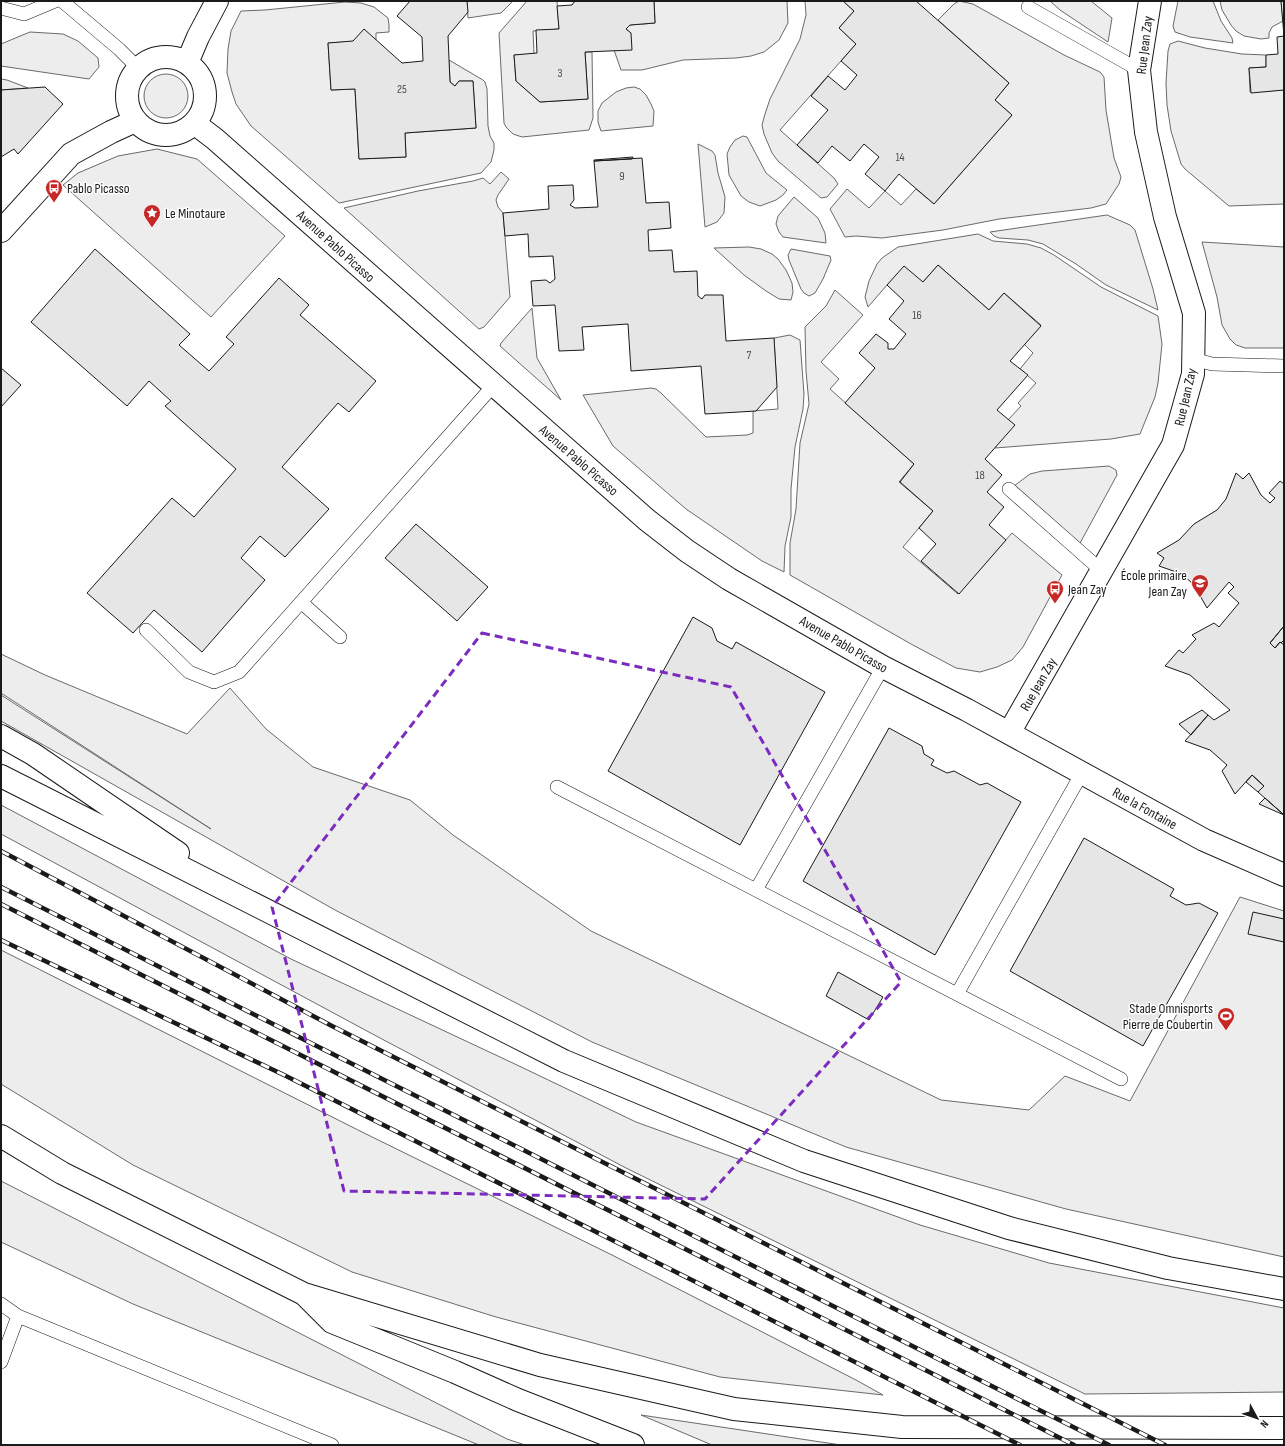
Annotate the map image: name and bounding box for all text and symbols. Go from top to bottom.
street label: Rue Jean Zay [1132,14,1157,75]
house number: 3 [557,66,563,81]
house number: 25 [397,82,407,97]
house number: 14 [895,150,905,165]
house number: 9 [619,169,625,184]
bus stop icon: Pablo Picasso [44,178,64,203]
place label: Pablo Picasso [67,180,130,197]
place icon: Le Minotaure [142,203,162,228]
place label: Le Minotaure [165,205,225,222]
street label: Avenue Pablo Picasso [292,206,378,286]
house number: 16 [912,308,922,323]
house number: 7 [747,348,752,363]
street label: Rue Jean Zay [1171,366,1200,428]
street label: Avenue Pablo Picasso [535,421,622,499]
house number: 18 [975,468,985,483]
place label: École primaire Jean Zay [1121,567,1188,600]
school or university icon: École primaire Jean Zay [1190,573,1210,598]
bus stop icon: Jean Zay [1045,579,1065,604]
place label: Jean Zay [1067,581,1107,598]
street label: Avenue Pablo Picasso [796,612,891,677]
street label: Rue Jean Zay [1016,654,1061,714]
street label: Rue la Fontaine [1109,784,1180,833]
place label: Stade Omnisports Pierre de Coubertin [1123,1000,1213,1033]
sports icon: Stade Omnisports Pierre de Coubertin [1216,1006,1236,1031]
north arrow [1237,1398,1277,1438]
text: N [1257,1418,1271,1431]

